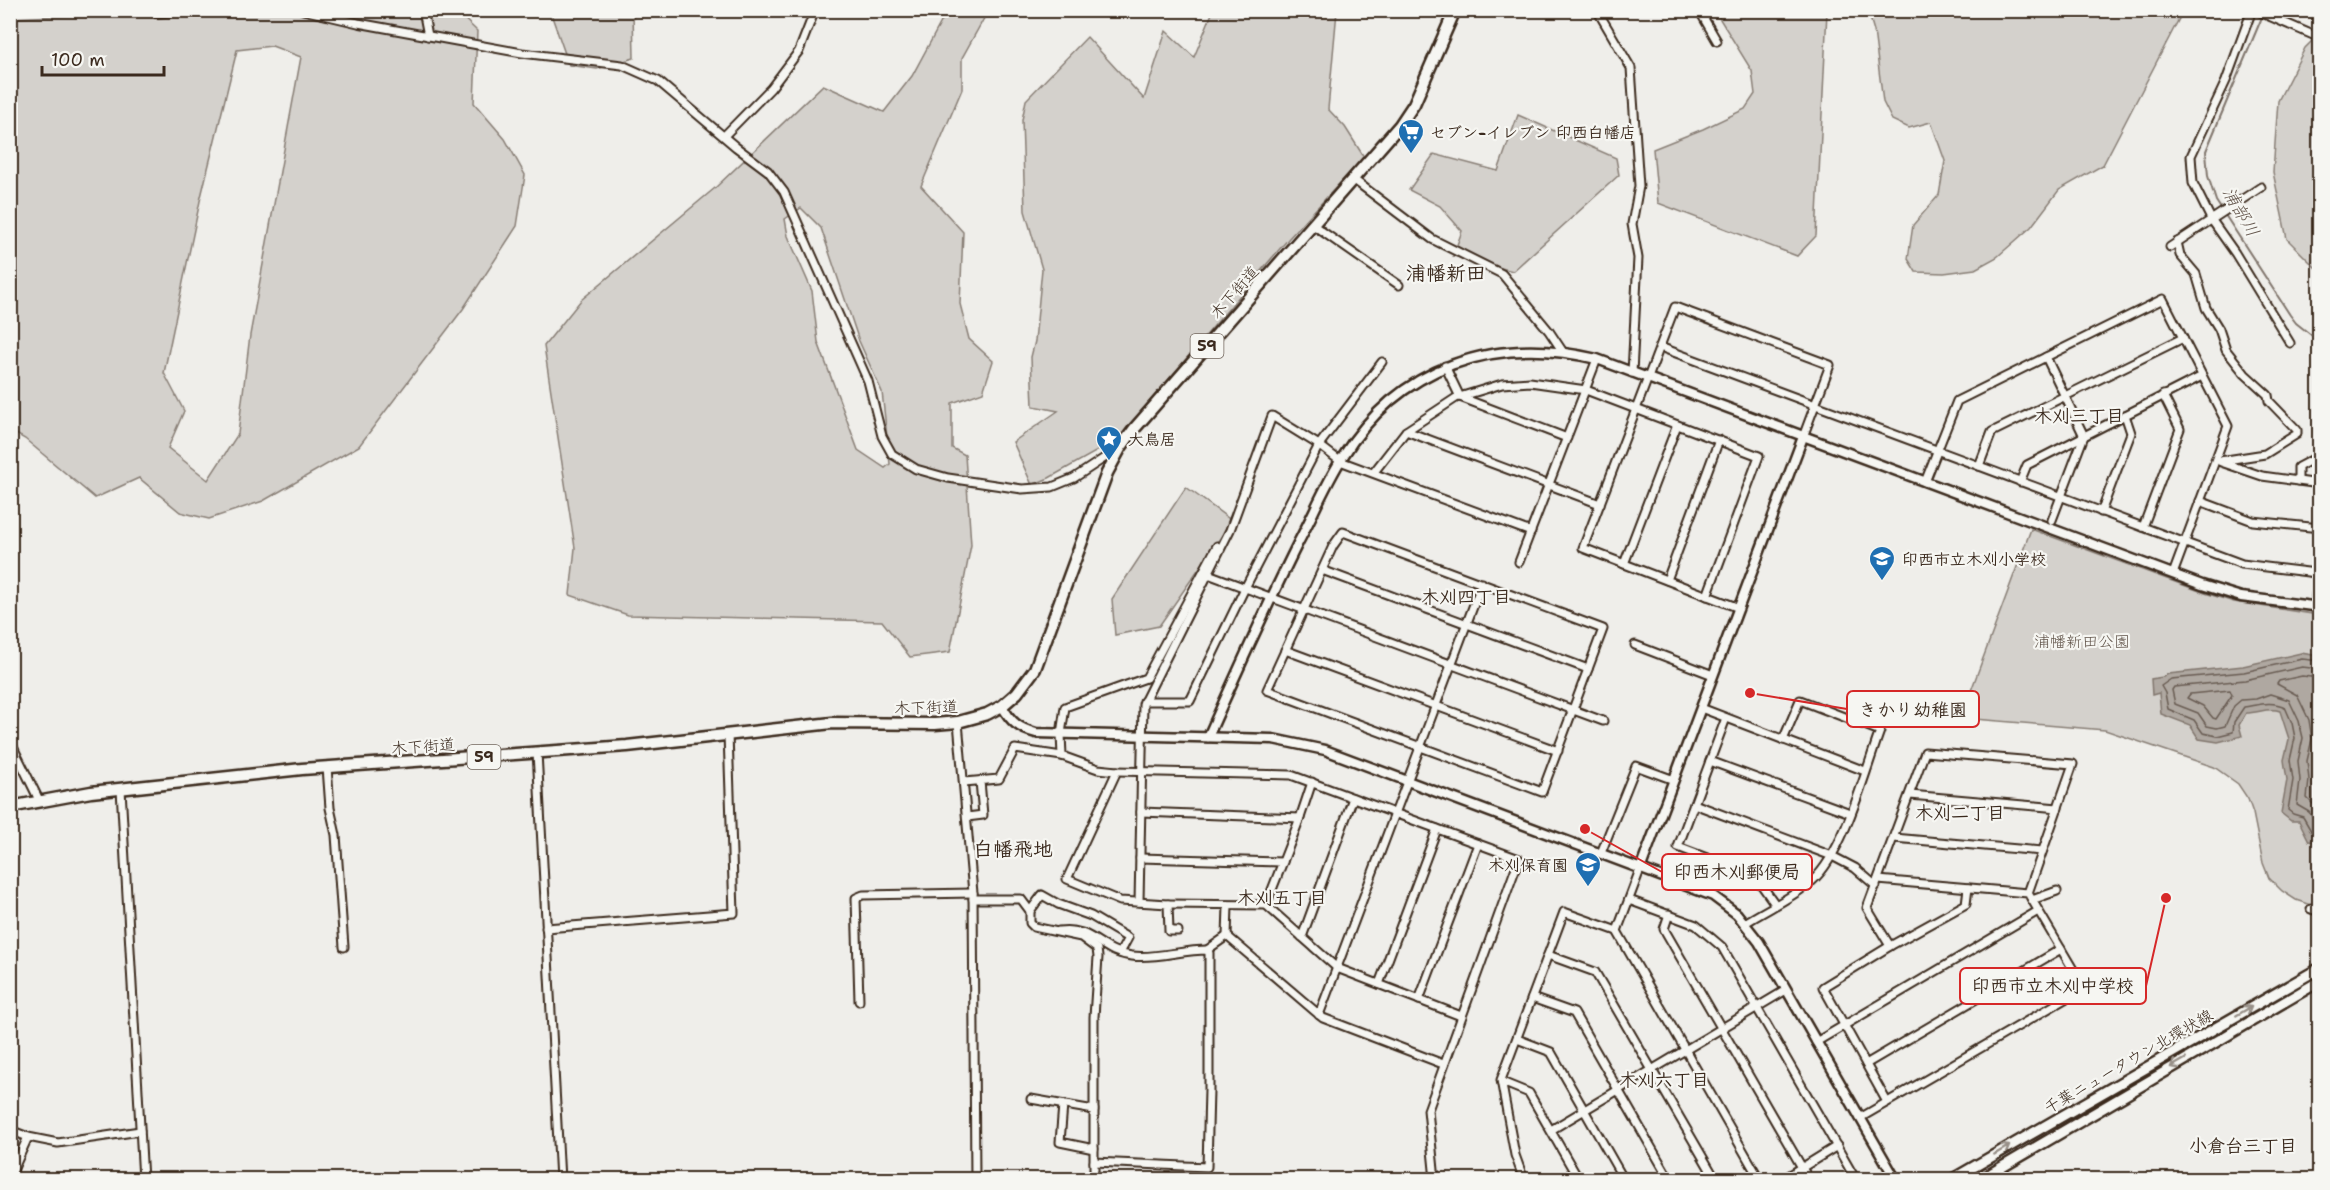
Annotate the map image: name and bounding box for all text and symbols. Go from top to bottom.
scale bar [42,39,164,77]
text: 100 m [51,48,105,72]
supermarket icon: セブン-イレブン 印西白幡店 [1396,117,1426,155]
place label: セブン-イレブン 印西白幡店 [1430,122,1636,143]
water label: 浦部川 [2217,183,2265,241]
district label: 浦幡新田 [1406,260,1486,286]
street label: 木下街道 [1205,261,1263,323]
road number: 59 [1190,334,1224,358]
district label: 木刈三丁目 [2034,404,2124,428]
place icon: 大鳥居 [1094,424,1124,462]
place label: 大鳥居 [1128,429,1176,450]
school or university icon: 印西市立木刈小学校 [1867,544,1897,582]
place label: 印西市立木刈小学校 [1902,549,2046,570]
district label: 木刈四丁目 [1421,585,1511,609]
park label: 浦幡新田公園 [2034,631,2130,652]
callout: きかり幼稚園 [1847,691,1979,727]
street label: 木下街道 [894,696,958,719]
text: きかり幼稚園 [1859,698,1967,722]
street label: 木下街道 [390,734,456,759]
road number: 59 [468,745,500,769]
district label: 木刈二丁目 [1915,801,2005,825]
district label: 白幡飛地 [973,836,1053,862]
school or university icon: 木刈保育園 [1573,850,1603,888]
callout: 印西木刈郵便局 [1662,854,1812,890]
place label: 木刈保育園 [1488,855,1568,876]
text: 印西木刈郵便局 [1674,860,1800,884]
district label: 木刈五丁目 [1237,886,1327,910]
callout: 印西市立木刈中学校 [1960,968,2146,1004]
text: 印西市立木刈中学校 [1972,974,2134,998]
street label: 千葉ニュータウン北環状線 [2040,1004,2217,1118]
one-way arrow [2235,1005,2252,1017]
one-way arrow [2170,1057,2187,1069]
district label: 木刈六丁目 [1619,1068,1709,1092]
district label: 小倉台三丁目 [2189,1134,2297,1158]
one-way arrow [1993,1144,2010,1156]

